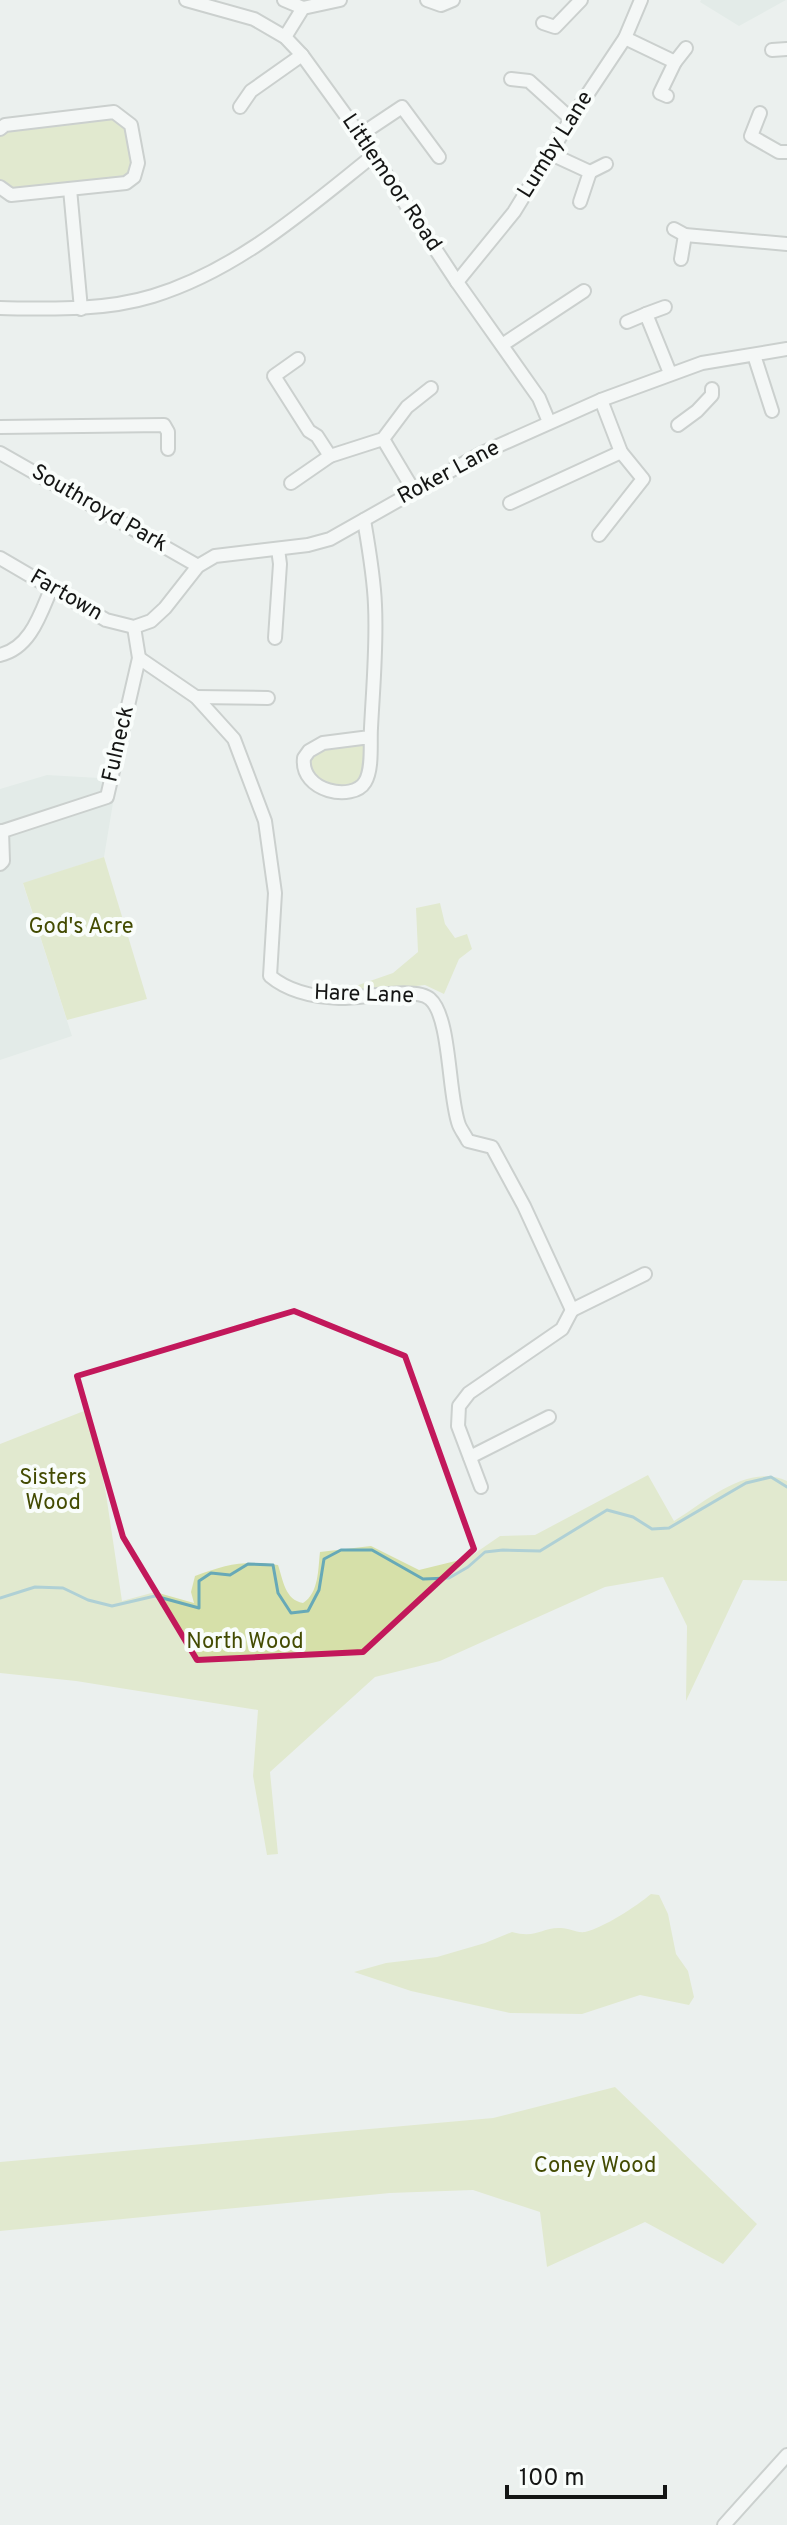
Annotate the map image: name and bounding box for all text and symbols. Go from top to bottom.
street label: Lumby Lane [512,86,600,204]
street label: Littlemoor Road [335,109,447,257]
street label: Roker Lane [393,435,505,511]
street label: Southroyd Park [26,459,172,559]
street label: Fartown [25,564,107,628]
street label: Fulneck [97,703,141,785]
park label: God's Acre [28,914,134,941]
street label: Hare Lane [313,980,415,1010]
park label: Sisters Wood [19,1465,87,1517]
park label: North Wood [186,1629,304,1656]
park label: Coney Wood [534,2153,656,2180]
scale bar [507,2449,665,2499]
text: 100 m [519,2464,585,2494]

